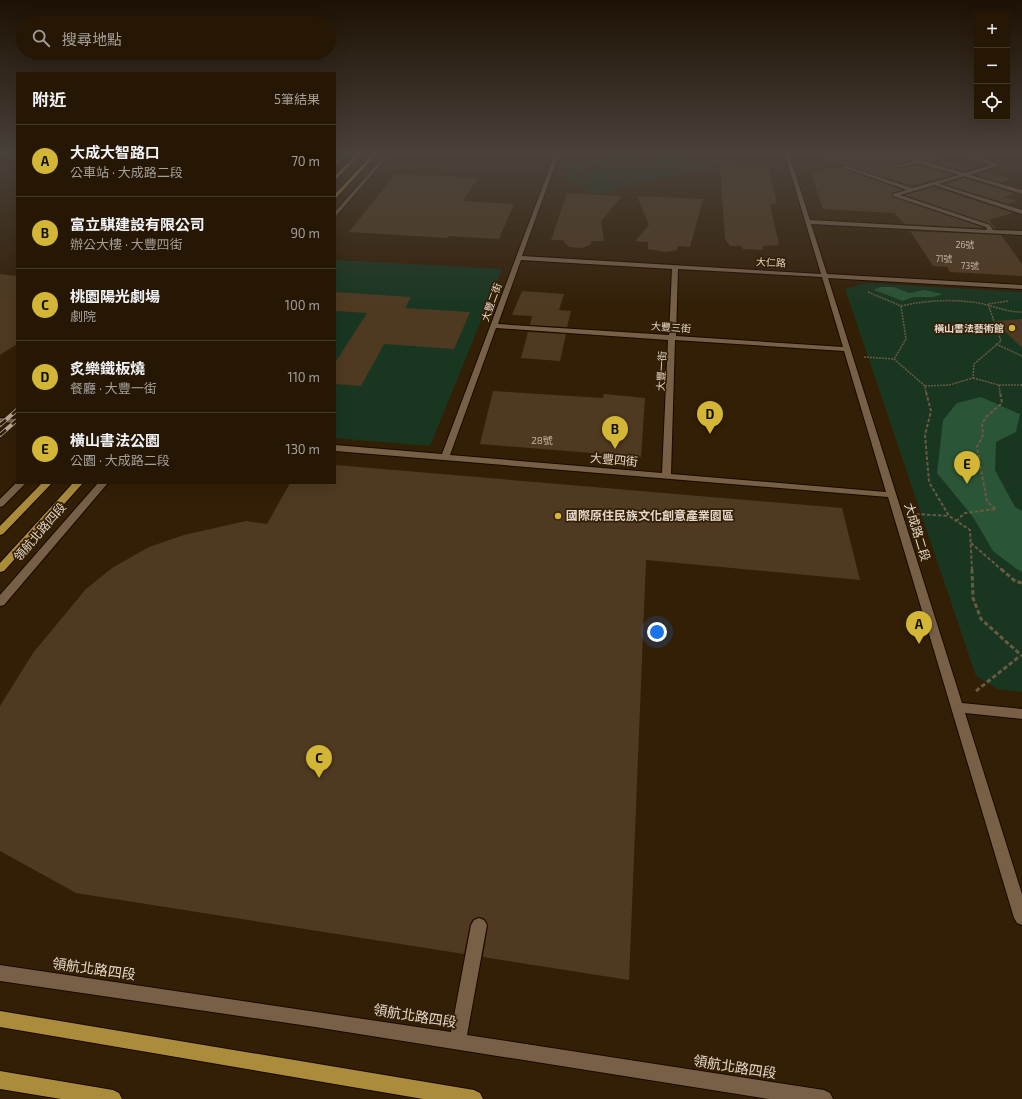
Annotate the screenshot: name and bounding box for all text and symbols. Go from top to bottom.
map controls [974,12,1010,120]
button: + [974,12,1010,48]
search box [16,16,336,60]
icon: search [30,27,52,49]
text: 搜尋地點 [62,30,122,48]
button: − [974,48,1010,84]
button: locate [974,84,1010,120]
text: 附近 [32,89,66,109]
text: 5筆結果 [274,91,320,107]
text: 大成大智路口 [70,143,160,161]
text: A [41,153,49,169]
text: 70 m [291,153,320,169]
text: 公車站 · 大成路二段 [70,164,183,180]
text: 富立騏建設有限公司 [70,215,205,233]
text: B [41,225,49,241]
text: 90 m [290,225,320,241]
text: 辦公大樓 · 大豐四街 [70,236,183,252]
house number: 26號 [955,239,975,250]
house number: 71號 [935,253,953,264]
street label: 大仁路 [756,255,786,269]
house number: 73號 [961,260,979,271]
street label: 大豐二街 [479,281,503,323]
text: 桃園陽光劇場 [70,287,160,305]
text: C [41,297,49,313]
text: 100 m [285,297,320,313]
text: 劇院 [70,308,96,324]
street label: 大豐三街 [651,320,691,334]
place label: 橫山書法藝術館 [934,322,1004,334]
marker: 橫山書法藝術館 [1007,323,1017,333]
street label: 大豐一街 [654,351,668,391]
text: 炙樂鐵板燒 [70,359,145,377]
text: D [41,369,49,385]
text: 110 m [288,369,320,385]
text: 餐廳 · 大豐一街 [70,380,157,396]
pin: D [697,401,723,434]
pin: B [602,416,628,449]
text: 橫山書法公園 [70,431,160,449]
house number: 28號 [531,434,553,446]
text: E [41,441,49,457]
text: 130 m [285,441,320,457]
street label: 大豐四街 [590,450,639,468]
pin: E [954,451,980,484]
text: 公園 · 大成路二段 [70,452,170,468]
street label: 領航北路四段 [10,500,68,563]
street label: 大成路二段 [902,501,933,562]
place label: 國際原住民族文化創意產業園區 [566,508,734,522]
marker: 國際原住民族文化創意產業園區 [553,511,563,521]
pin: A [906,611,932,644]
your location [647,622,667,642]
pin: C [306,745,332,778]
street label: 領航北路四段 [51,954,137,983]
street label: 領航北路四段 [372,1001,458,1030]
street label: 領航北路四段 [692,1052,778,1081]

